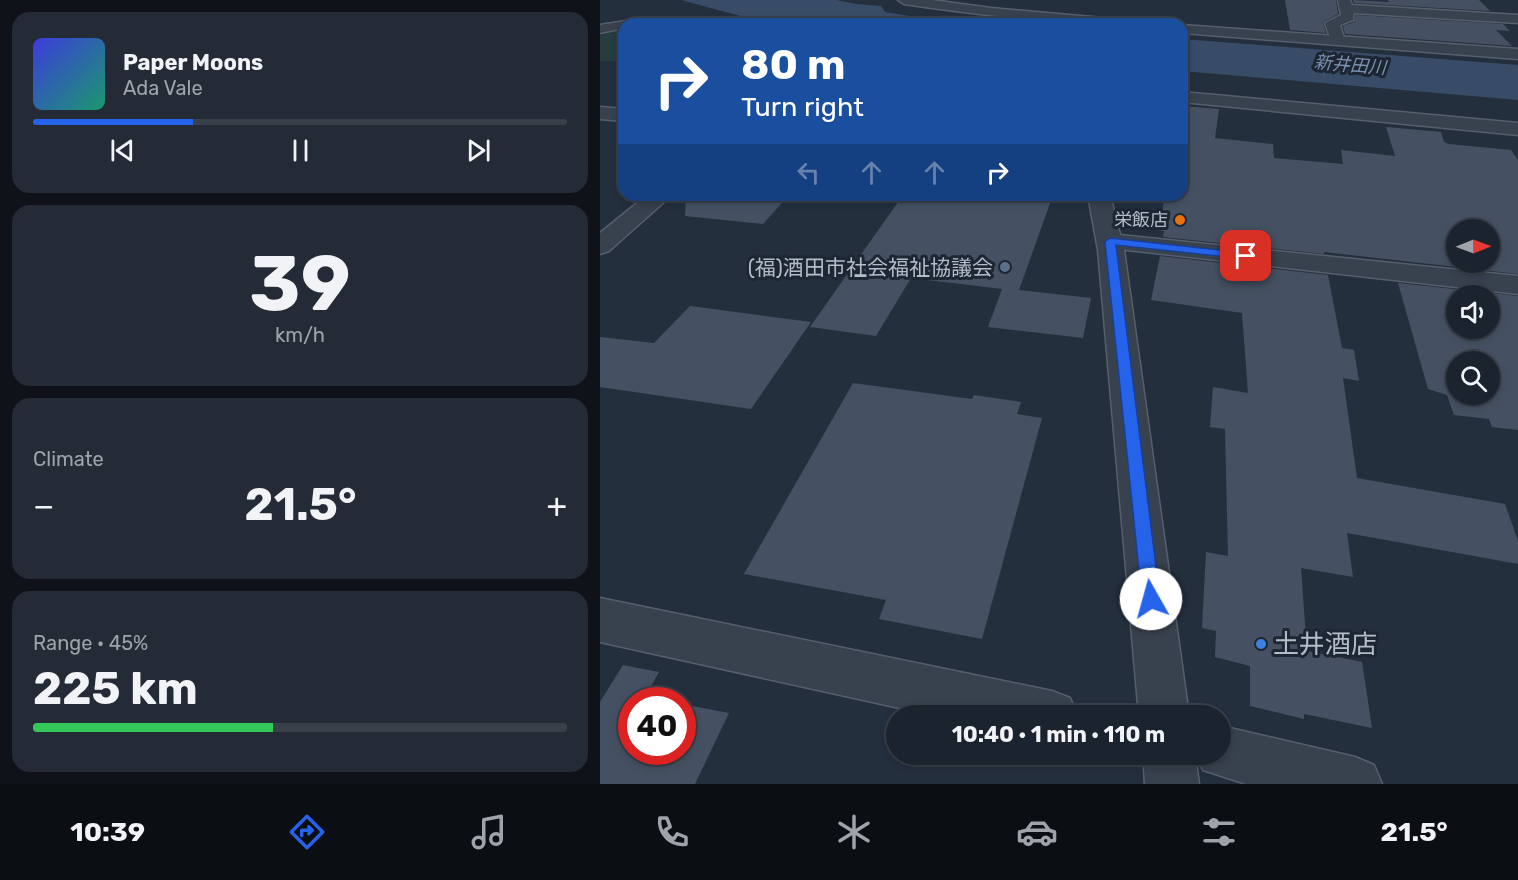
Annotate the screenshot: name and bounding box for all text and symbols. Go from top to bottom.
text: 80 m [741,40,845,90]
icon: right [642,42,720,120]
text: Paper Moons [123,49,263,76]
water label: 新井田川 [1313,51,1389,79]
text: Ada Vale [123,76,203,100]
text: Turn right [741,91,864,123]
icon: previous [106,134,139,167]
icon: pause [284,134,317,167]
icon: next [462,134,495,167]
icon: left [792,156,825,189]
icon: ahead [855,156,888,189]
icon: ahead [918,156,951,189]
icon: right [981,156,1014,189]
place label: 栄飯店 [1114,209,1168,231]
marker: 栄飯店 [1173,213,1187,227]
north arrow [1446,219,1500,273]
map controls [1446,219,1500,405]
pin [1220,230,1271,281]
text: 39 [249,237,351,330]
icon: arrive [1229,239,1262,272]
place label: (福)酒田市社会福祉協議会 [748,255,993,280]
marker: (福)酒田市社会福祉協議会 [998,260,1012,274]
button: sound [1446,285,1500,339]
text: km/h [275,323,325,347]
button: search [1446,351,1500,405]
text: Climate [33,447,104,471]
text: 21.5° [244,478,356,531]
text: − [33,486,54,525]
text: + [546,486,567,525]
position arrow [1119,567,1183,631]
place label: 土井酒店 [1273,629,1377,660]
text: Range · 45% [33,631,148,655]
marker: 土井酒店 [1254,637,1268,651]
text: 225 km [33,662,198,715]
speed limit sign: 40 [618,687,696,765]
text: 10:40 · 1 min · 110 m [952,721,1165,748]
icon: directions [286,811,328,853]
icon: music [468,811,510,853]
icon: phone [651,811,693,853]
icon: climate [833,811,875,853]
icon: car [1016,811,1058,853]
icon: filters [1198,811,1240,853]
text: 10:39 [70,816,145,848]
text: 21.5° [1381,816,1448,848]

